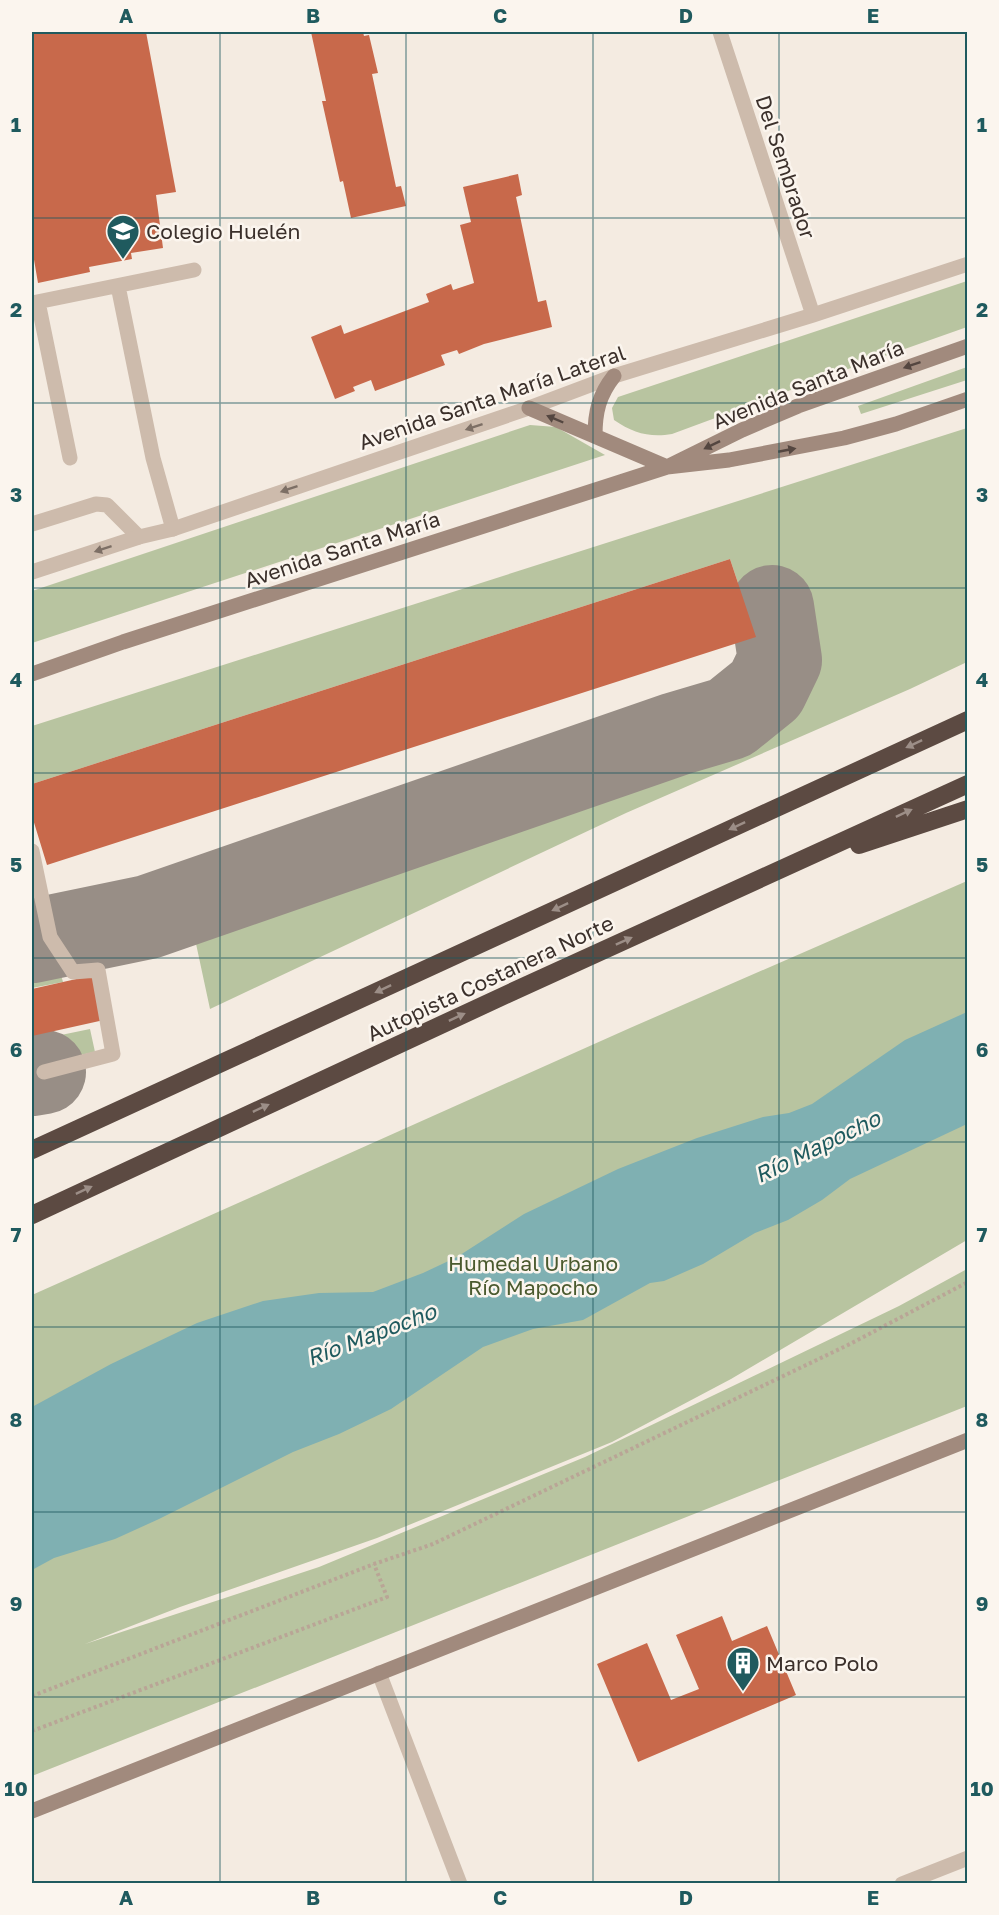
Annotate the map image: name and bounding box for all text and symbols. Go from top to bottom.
text: A [119,3,133,27]
text: B [306,3,320,27]
text: C [493,3,507,27]
text: D [679,3,693,27]
text: E [867,3,879,27]
street label: Del Sembrador [751,92,821,242]
text: 1 [11,112,21,136]
text: 1 [977,112,987,136]
school or university icon: Colegio Huelén [105,213,141,260]
place label: Colegio Huelén [146,218,300,244]
text: 2 [10,297,22,321]
text: 2 [976,297,988,321]
street label: Avenida Santa María [709,334,907,434]
street label: Avenida Santa María Lateral [355,339,629,455]
one-way arrow [903,360,921,370]
one-way arrow [546,414,564,424]
one-way arrow [465,422,483,432]
one-way arrow [703,440,720,449]
one-way arrow [778,445,797,454]
text: 3 [10,482,22,506]
text: 3 [976,482,988,506]
one-way arrow [280,484,298,494]
street label: Avenida Santa María [241,505,443,593]
one-way arrow [94,544,112,554]
text: 4 [10,667,22,691]
text: 4 [976,667,988,691]
one-way arrow [906,740,923,749]
one-way arrow [895,809,912,818]
one-way arrow [729,821,746,830]
text: 5 [10,852,22,876]
text: 5 [976,852,988,876]
one-way arrow [551,903,568,912]
street label: Autopista Costanera Norte [363,909,617,1047]
one-way arrow [616,936,634,946]
one-way arrow [374,984,391,993]
one-way arrow [449,1013,466,1022]
text: 6 [10,1037,22,1061]
text: 6 [976,1037,988,1061]
water label: Río Mapocho [750,1103,886,1188]
one-way arrow [253,1104,270,1113]
one-way arrow [76,1186,93,1195]
text: 7 [11,1222,22,1246]
text: 7 [977,1222,988,1246]
park label: Humedal Urbano Río Mapocho [448,1250,618,1300]
water label: Río Mapocho [303,1296,441,1371]
text: 8 [10,1407,22,1431]
text: 8 [976,1407,988,1431]
text: 9 [10,1591,22,1615]
text: 9 [976,1591,988,1615]
building icon: Marco Polo [725,1645,761,1692]
place label: Marco Polo [766,1650,878,1676]
text: 10 [4,1776,28,1800]
text: 10 [970,1776,994,1800]
text: A [119,1885,133,1909]
text: B [306,1885,320,1909]
text: C [493,1885,507,1909]
text: D [679,1885,693,1909]
text: E [867,1885,879,1909]

